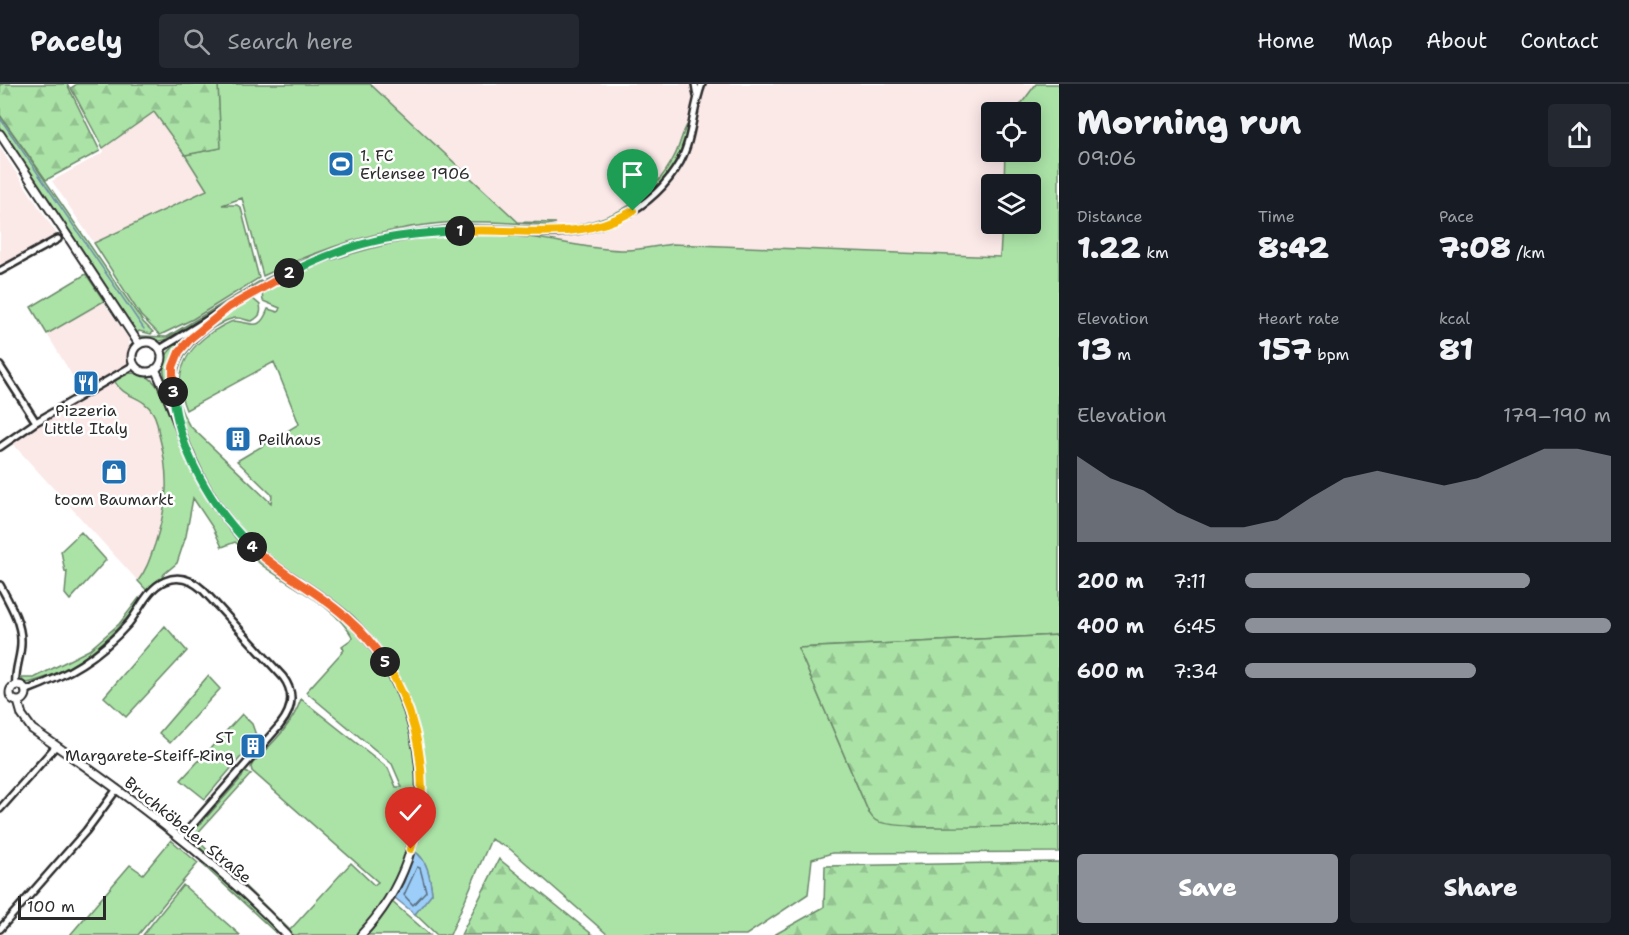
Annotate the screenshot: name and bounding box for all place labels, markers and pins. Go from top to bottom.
place label: 1. FC Erlensee 1906 [360,145,470,184]
sports icon: 1. FC Erlensee 1906 [326,149,356,179]
pin [607,149,658,211]
pin: 1 [445,216,475,246]
pin: 2 [274,258,304,288]
restaurant icon: Pizzeria Little Italy [71,368,101,398]
pin: 3 [158,377,188,407]
place label: Pizzeria Little Italy [44,400,128,439]
building icon: Peilhaus [223,424,253,454]
place label: Peilhaus [258,429,321,450]
shop icon: toom Baumarkt [99,457,129,487]
place label: toom Baumarkt [54,489,174,510]
pin: 4 [237,532,267,562]
pin: 5 [370,647,400,677]
place label: ST Margarete-Steiff-Ring [65,727,234,766]
building icon: ST Margarete-Steiff-Ring [238,731,268,761]
pin [385,787,436,849]

